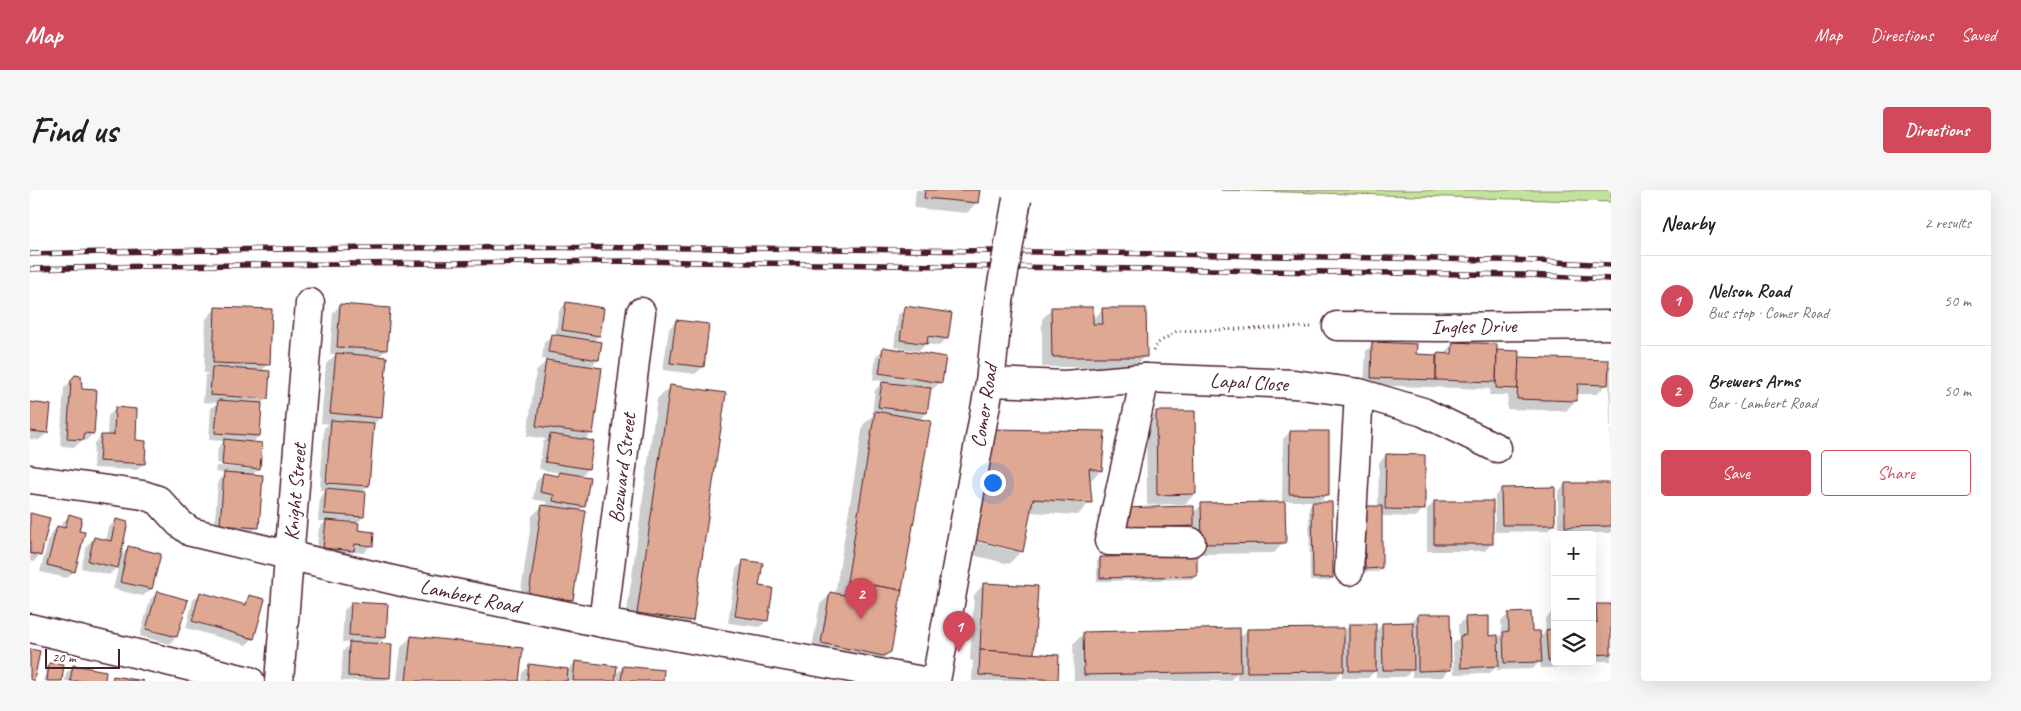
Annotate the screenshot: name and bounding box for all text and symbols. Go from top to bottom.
text: Map [25,20,62,50]
text: Map [1815,24,1842,46]
text: Directions [1870,24,1933,46]
text: Saved [1961,24,1996,46]
button: Directions [1883,107,1991,153]
text: Find us [30,108,117,153]
text: Nearby [1661,210,1714,236]
text: 2 results [1924,213,1971,233]
text: Nelson Road [1708,279,1790,303]
text: 1 [1673,291,1681,311]
text: 50 m [1944,291,1971,311]
text: Bus stop · Comer Road [1708,303,1829,323]
street label: Ingles Drive [1431,312,1518,340]
street label: Comer Road [965,360,1004,449]
street label: Lapal Close [1209,367,1291,397]
text: Brewers Arms [1708,369,1799,393]
text: 2 [1673,381,1681,401]
text: 50 m [1944,381,1971,401]
text: Bar · Lambert Road [1708,393,1817,413]
street label: Bozward Street [602,410,642,524]
street label: Knight Street [278,440,312,542]
button: Save [1661,450,1811,496]
button: Share [1821,450,1971,496]
your location [980,470,1006,496]
map controls [1551,531,1596,666]
button: + [1551,531,1596,576]
street label: Lambert Road [418,573,526,620]
button: − [1551,576,1596,621]
pin: 2 [845,578,877,619]
pin: 1 [943,611,975,652]
button: layers [1551,621,1596,666]
scale bar [45,646,120,669]
text: 20 m [52,649,76,666]

